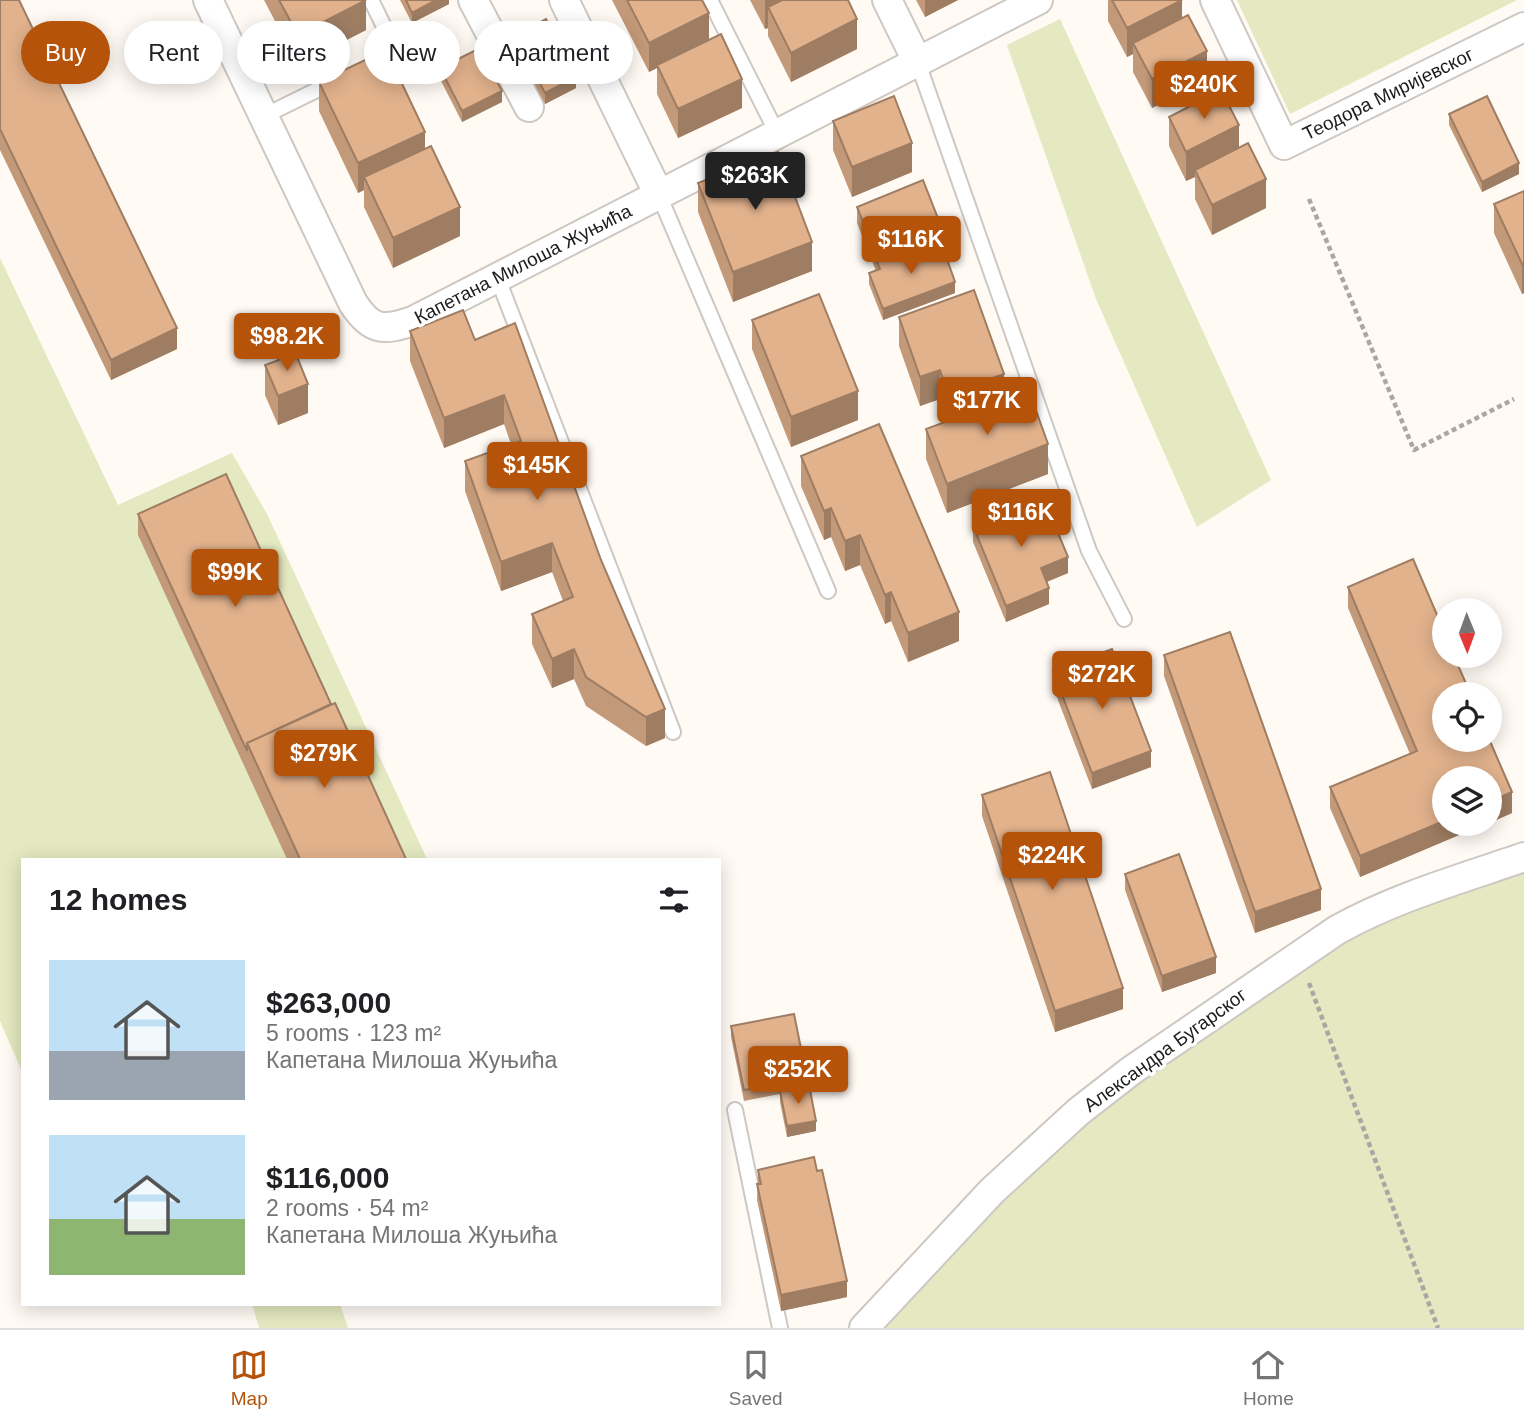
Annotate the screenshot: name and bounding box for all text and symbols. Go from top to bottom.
chip: Buy [21,21,110,84]
chip: Rent [124,21,223,84]
chip: Filters [237,21,350,84]
chip: New [364,21,460,84]
chip: Apartment [474,21,633,84]
street label: Теодора Миријевског [1299,44,1477,144]
pin: $240K [1155,61,1253,121]
text: $240K [1170,71,1238,97]
pin: $263K [706,152,804,212]
text: $263K [721,162,789,188]
street label: Капетана Милоша Жуњића [411,200,635,328]
pin: $116K [862,216,960,276]
text: $116K [878,226,944,252]
pin: $98.2K [230,314,344,373]
text: $98.2K [250,323,324,349]
pin: $177K [938,378,1036,437]
text: $177K [953,387,1021,413]
pin: $145K [488,442,586,502]
text: $145K [503,452,571,478]
pin: $116K [972,490,1070,549]
text: $116K [988,499,1054,525]
pin: $99K [194,550,276,609]
text: $99K [208,559,262,585]
north arrow [1432,598,1502,668]
map controls [1432,598,1502,836]
pin: $272K [1053,652,1151,711]
text: $272K [1068,661,1136,687]
button: locate [1432,682,1502,752]
pin: $279K [275,730,373,790]
text: $279K [290,740,358,766]
button: layers [1432,766,1502,836]
pin: $224K [1003,832,1101,892]
text: $224K [1018,842,1086,868]
icon: filters [655,881,693,919]
text: 12 homes [49,883,187,916]
street label: Александра Бугарског [1080,984,1250,1116]
text: $263,000 [266,986,391,1019]
icon: home [105,988,189,1072]
text: 5 rooms · 123 m² [266,1020,441,1046]
pin: $252K [749,1046,847,1106]
text: Капетана Милоша Жуњића [266,1047,557,1073]
text: $252K [764,1056,832,1082]
text: $116,000 [266,1161,389,1194]
icon: home [105,1163,189,1247]
text: 2 rooms · 54 m² [266,1195,428,1221]
text: Капетана Милоша Жуњића [266,1222,557,1248]
tab: Map [230,1346,268,1410]
tab: Saved [729,1346,783,1410]
tab: Home [1243,1346,1294,1410]

